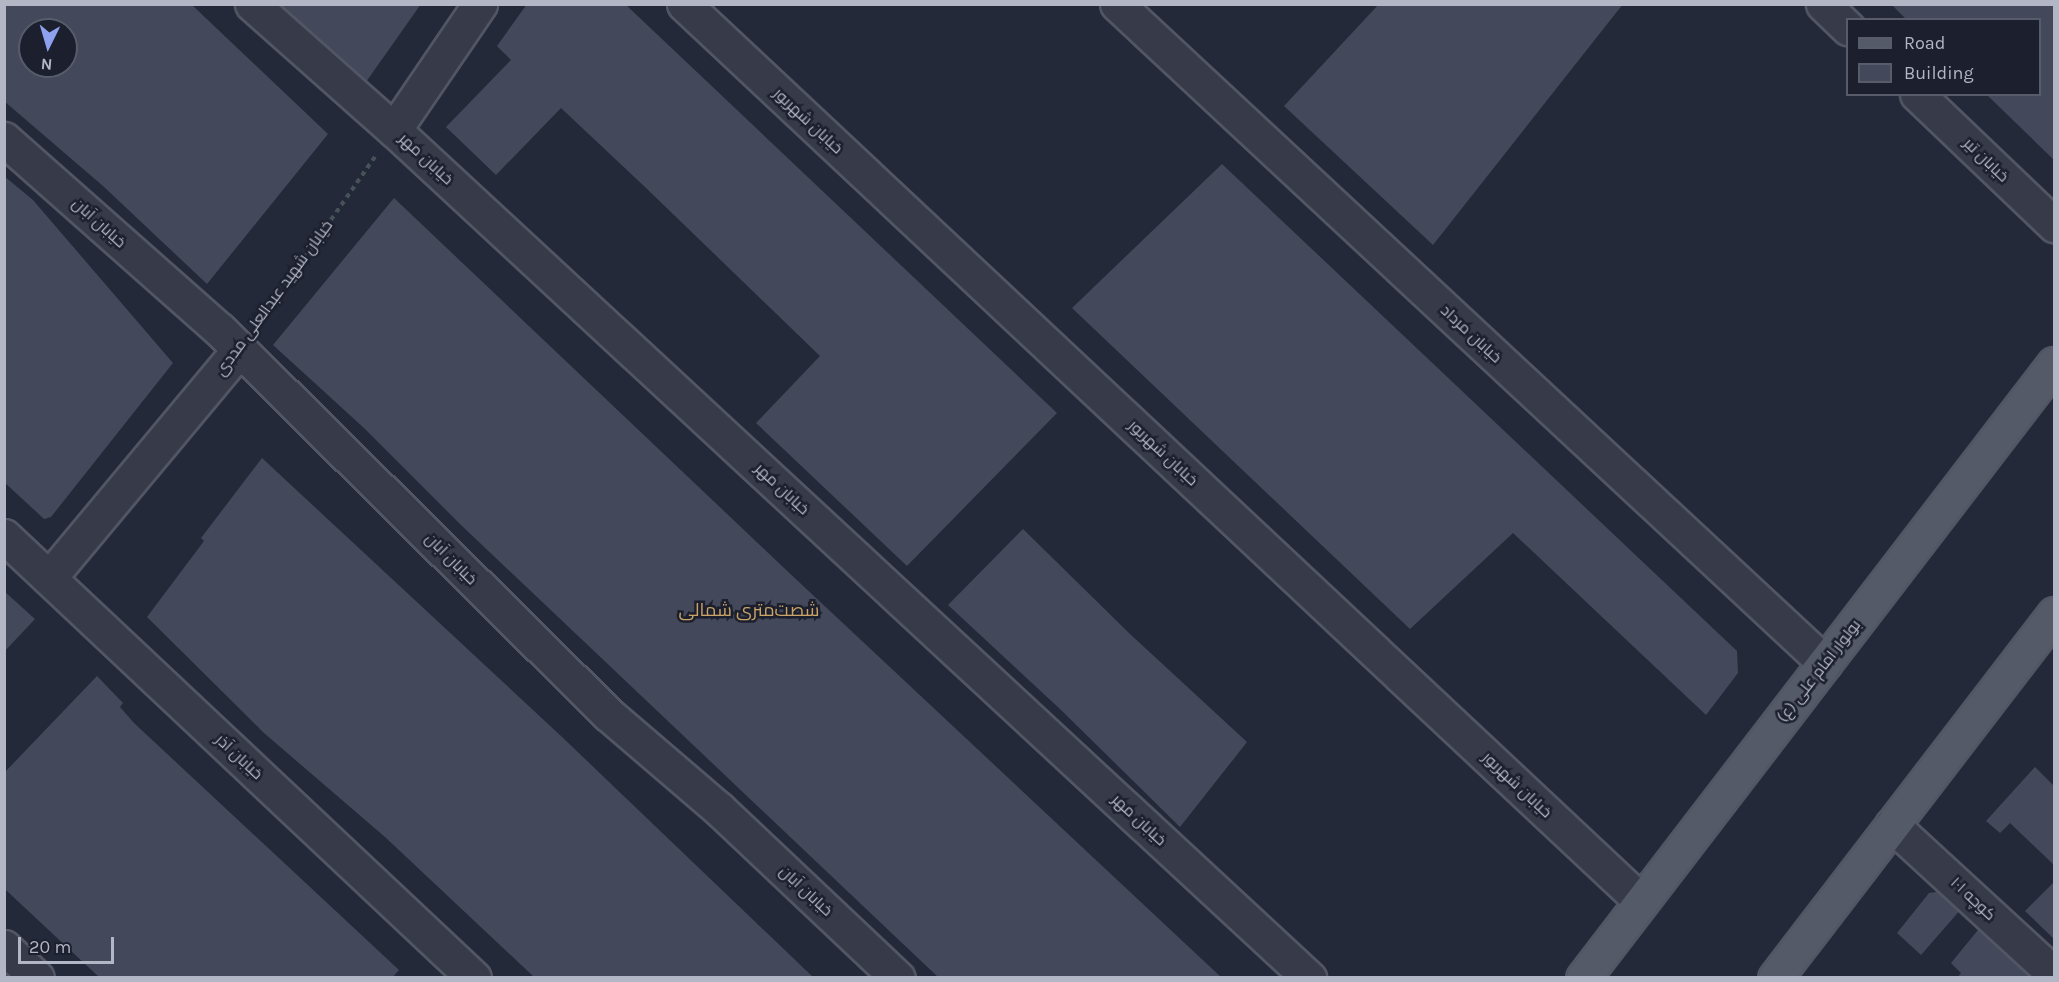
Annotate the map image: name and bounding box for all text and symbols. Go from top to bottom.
north arrow [18,18,78,78]
legend [1846,18,2041,96]
text: Road [1904,32,1945,54]
text: N [40,54,53,74]
text: Building [1904,62,1974,84]
street label: خیابان شهریور [769,84,847,158]
street label: خیابان مهر [395,129,457,189]
street label: خیابان تیر [1959,134,2013,186]
street label: خیابان آبان [68,194,130,252]
street label: خیابان شهید عبدالعلی مددی [211,216,337,380]
street label: خیابان مرداد [1436,301,1506,367]
street label: خیابان شهریور [1124,416,1202,490]
street label: خیابان مهر [751,459,813,519]
street label: خیابان آبان [421,529,481,589]
district label: شصت‌متری شمالی [679,599,819,621]
street label: بولوار امام علی (ع) [1773,616,1865,726]
street label: خیابان آذر [211,730,267,784]
street label: خیابان شهریور [1478,748,1556,822]
street label: خیابان مهر [1108,790,1170,850]
street label: خیابان آبان [775,862,837,920]
street label: کوچه ۱۰۱ [1946,873,2000,925]
scale bar [21,925,117,963]
text: 20 m [29,936,71,958]

